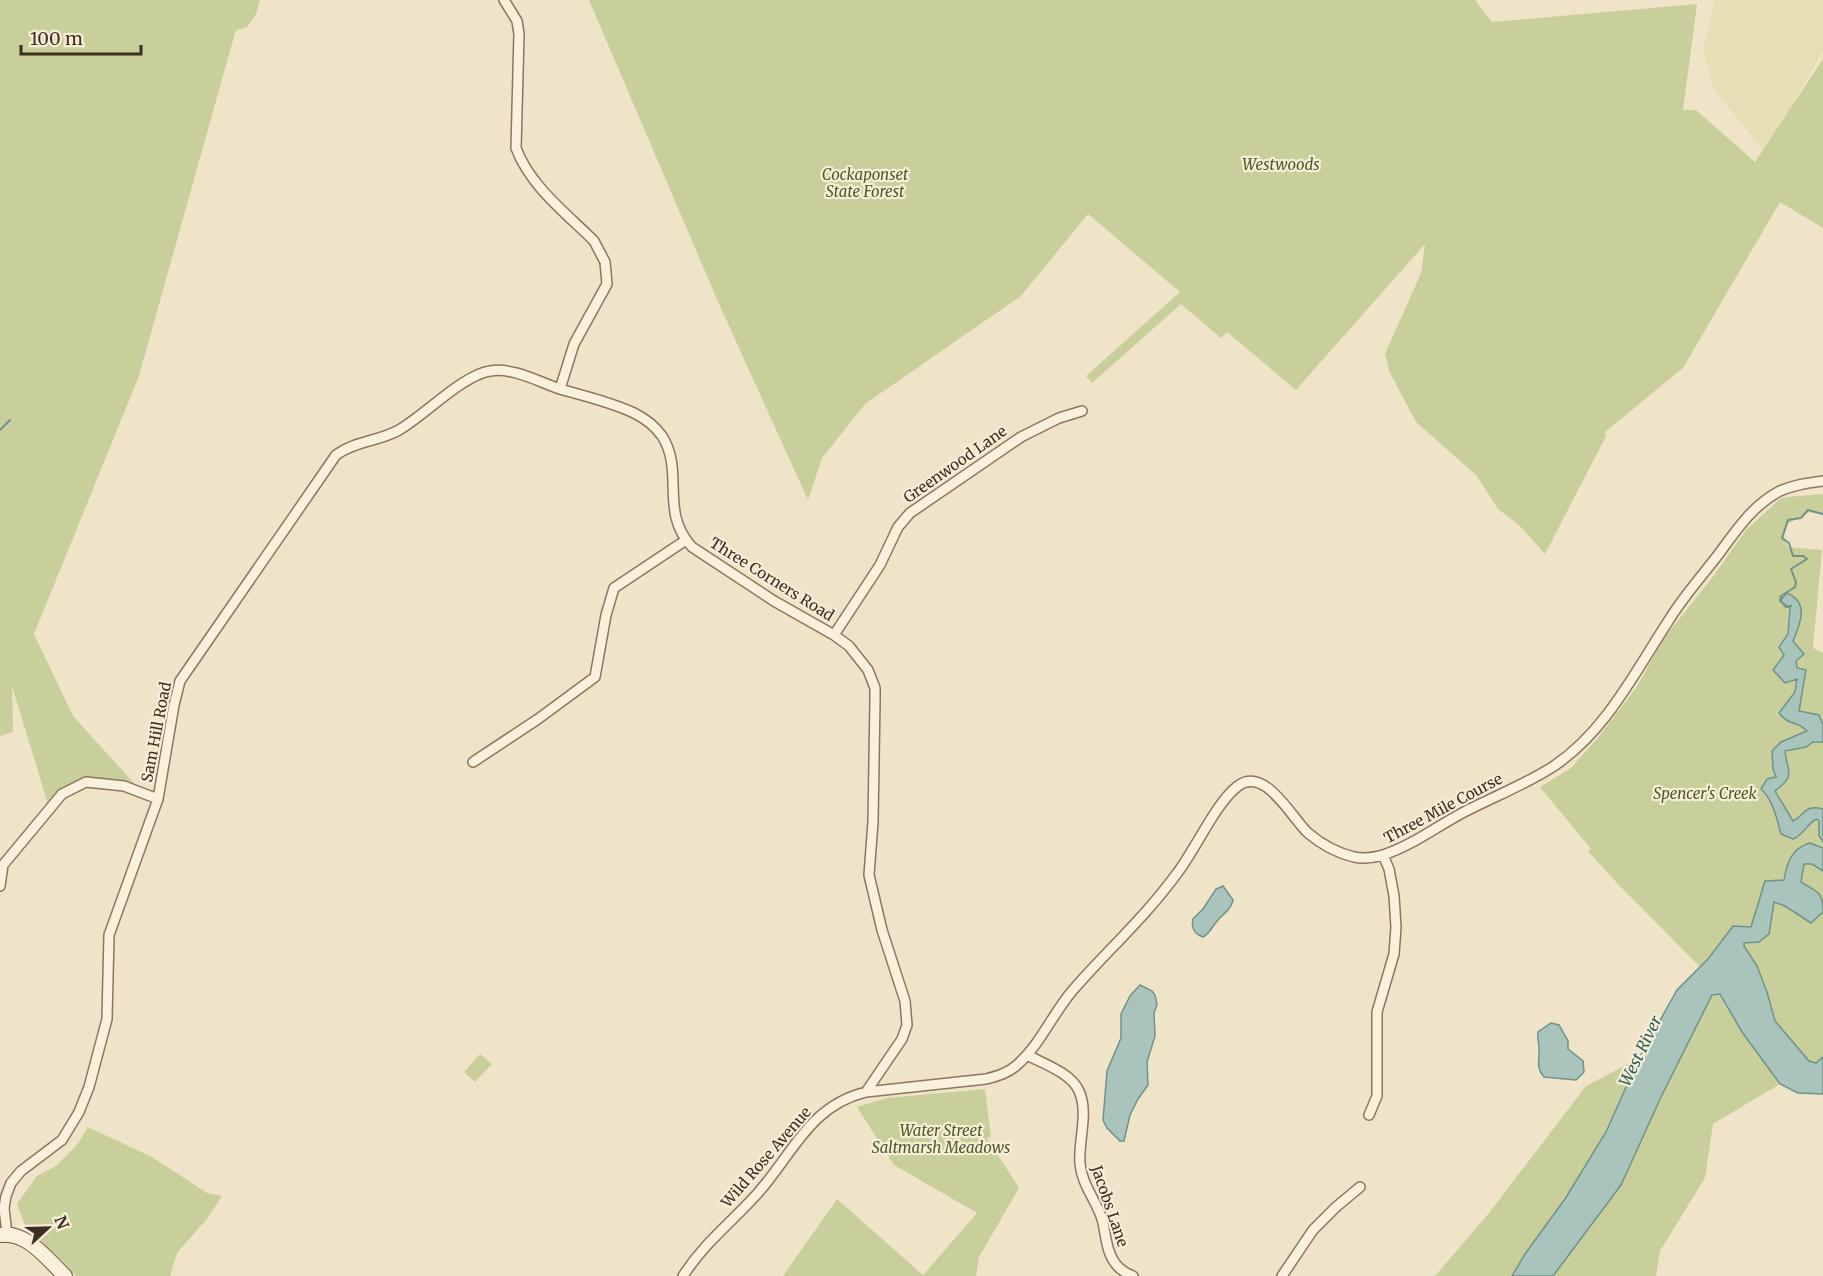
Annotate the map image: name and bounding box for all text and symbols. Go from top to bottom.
scale bar [21,18,141,56]
text: 100 m [30,27,83,50]
park label: Westwoods [1242,155,1320,174]
park label: Cockaponset State Forest [822,165,909,201]
street label: Greenwood Lane [900,421,1010,507]
street label: Three Corners Road [706,533,838,625]
street label: Sam Hill Road [137,680,175,784]
street label: Three Mile Course [1381,769,1506,847]
park label: Spencer's Creek [1653,784,1757,803]
water label: West River [1614,1012,1666,1089]
street label: Wild Rose Avenue [716,1103,815,1212]
park label: Water Street Saltmarsh Meadows [872,1121,1010,1157]
street label: Jacobs Lane [1087,1162,1133,1249]
north arrow [18,1198,78,1258]
text: N [50,1213,74,1232]

